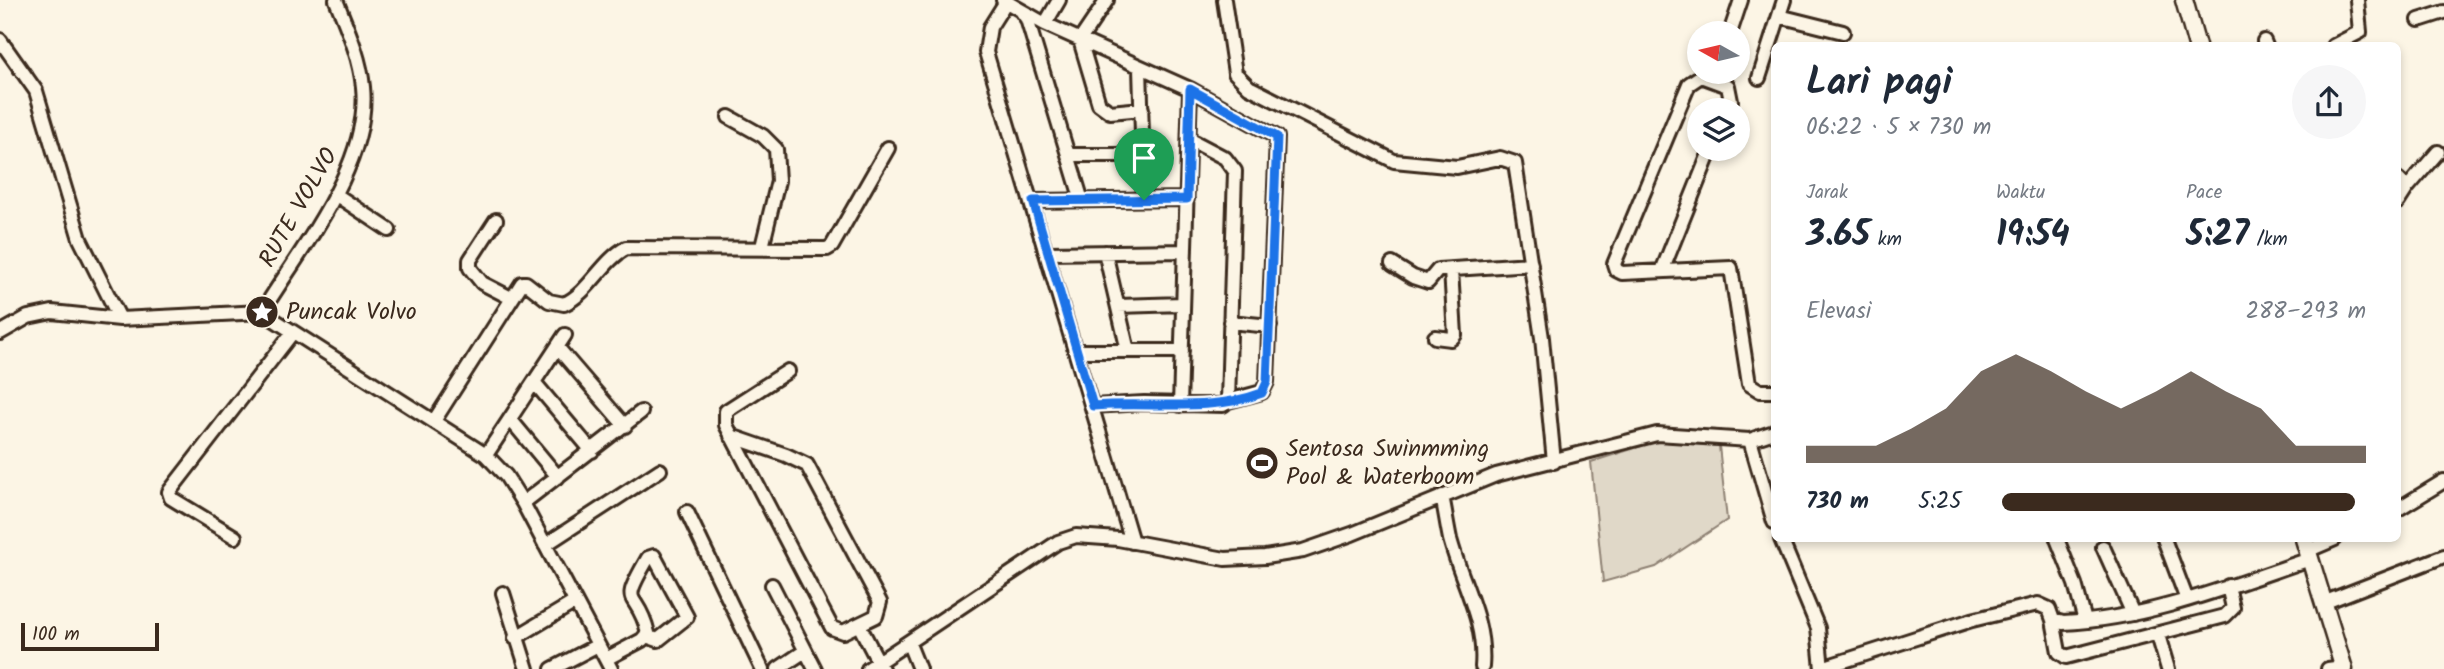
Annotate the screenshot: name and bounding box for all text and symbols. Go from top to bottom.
north arrow [1687,21,1750,84]
map controls [1687,21,1750,161]
text: Lari pagi [1806,54,1952,114]
button: share [2292,65,2366,139]
button: layers [1687,98,1750,161]
text: 06:22 · 5 × 730 m [1806,110,1991,146]
pin [1114,128,1174,200]
icon: arrive [1125,139,1163,177]
street label: RUTE VOLVO [249,140,349,275]
text: Jarak [1806,178,1848,208]
text: Waktu [1996,178,2045,208]
text: Pace [2186,178,2222,208]
text: 3.65 [1806,208,1870,264]
text: 19:54 [1996,208,2070,264]
text: 5:27 [2186,208,2249,264]
text: km [1870,225,1902,255]
text: /km [2249,225,2288,255]
place icon: Puncak Volvo [243,293,281,331]
place label: Puncak Volvo [286,293,417,332]
text: Elevasi [1806,294,1871,330]
text: 288–293 m [2246,294,2366,330]
place label: Sentosa Swinmming Pool & Waterboom [1286,430,1489,497]
sports icon: Sentosa Swinmming Pool & Waterboom [1243,444,1281,482]
text: 730 m [1806,484,1869,520]
text: 5:25 [1918,484,1962,520]
scale bar [21,620,159,652]
text: 100 m [32,620,80,650]

